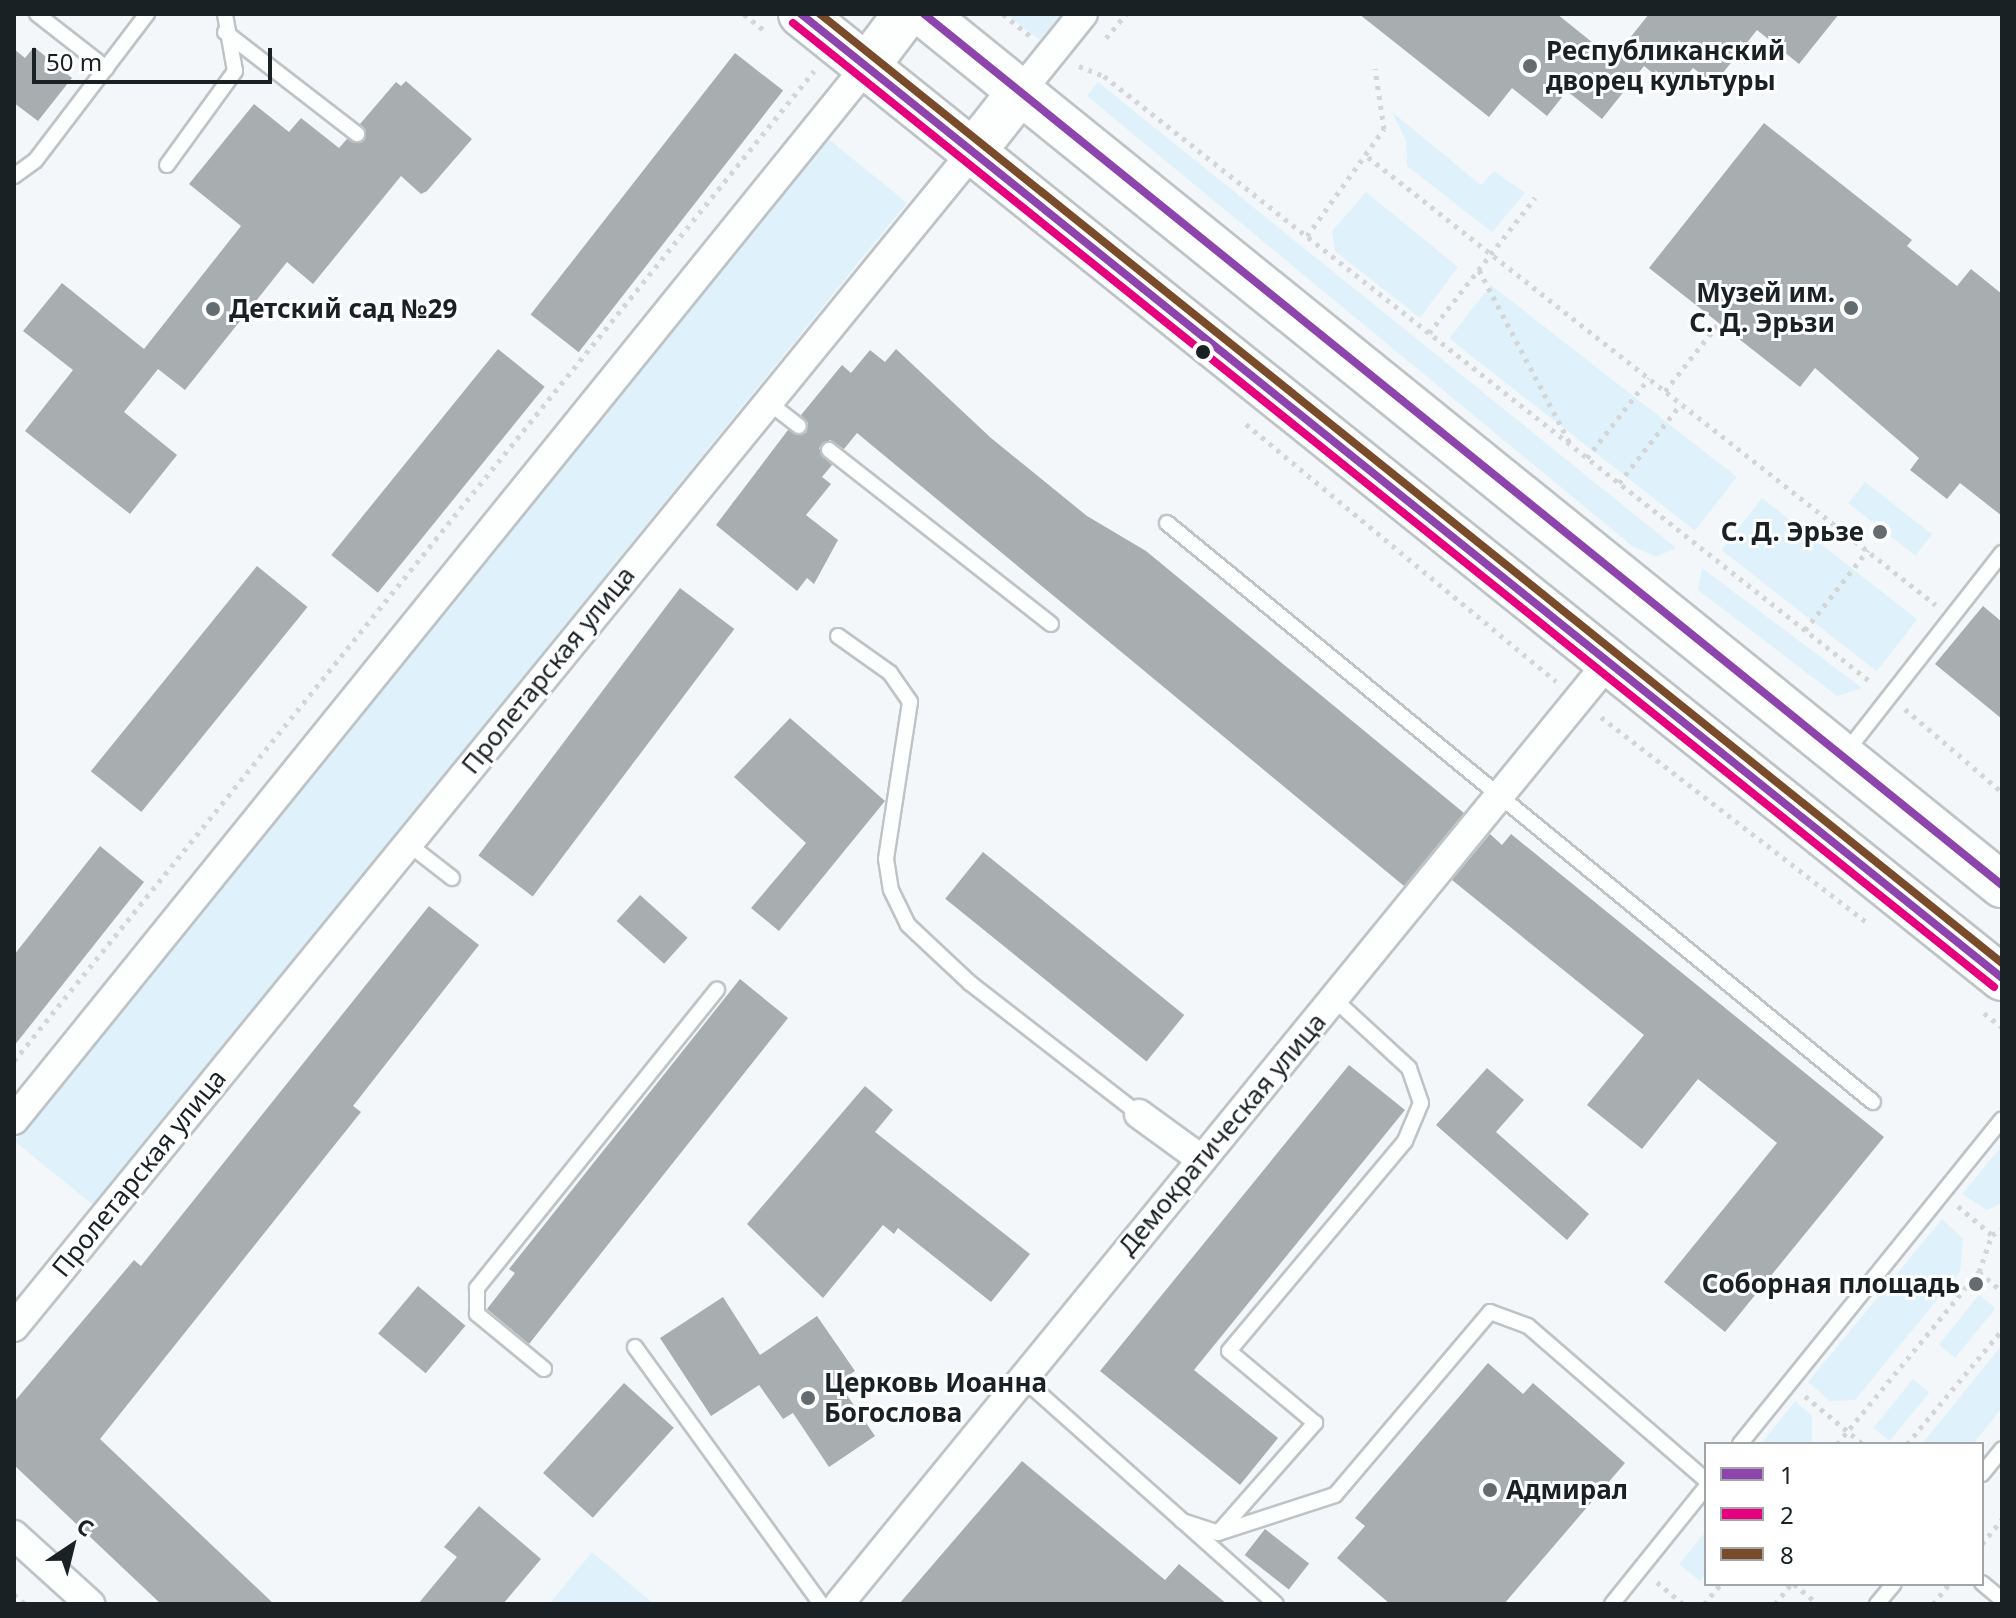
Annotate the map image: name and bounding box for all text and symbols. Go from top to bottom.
scale bar [36,32,276,82]
place label: Республиканский дворец культуры [1546,35,1785,96]
text: 50 m [46,45,102,78]
marker: Республиканский дворец культуры [1521,57,1539,75]
place label: Музей им. С. Д. Эрьзи [1689,277,1835,338]
place label: Детский сад №29 [229,293,457,325]
marker: Музей им. С. Д. Эрьзи [1842,299,1860,317]
marker: Детский сад №29 [204,300,222,318]
unlabelled marker [1195,344,1211,360]
place label: С. Д. Эрьзе [1721,516,1864,548]
marker: С. Д. Эрьзе [1871,523,1889,541]
street label: Пролетарская улица [455,560,641,780]
street label: Демократическая улица [1112,1007,1332,1261]
street label: Пролетарская улица [46,1063,232,1283]
place label: Соборная площадь [1702,1268,1960,1300]
marker: Соборная площадь [1967,1275,1985,1293]
place label: Церковь Иоанна Богослова [824,1367,1047,1428]
marker: Церковь Иоанна Богослова [799,1389,817,1407]
legend [1704,1442,1984,1586]
text: 1 [1780,1458,1794,1491]
place label: Адмирал [1506,1474,1628,1506]
marker: Адмирал [1481,1481,1499,1499]
text: 2 [1780,1498,1794,1531]
north arrow [32,1506,112,1586]
text: С [71,1510,100,1543]
text: 8 [1780,1538,1794,1571]

